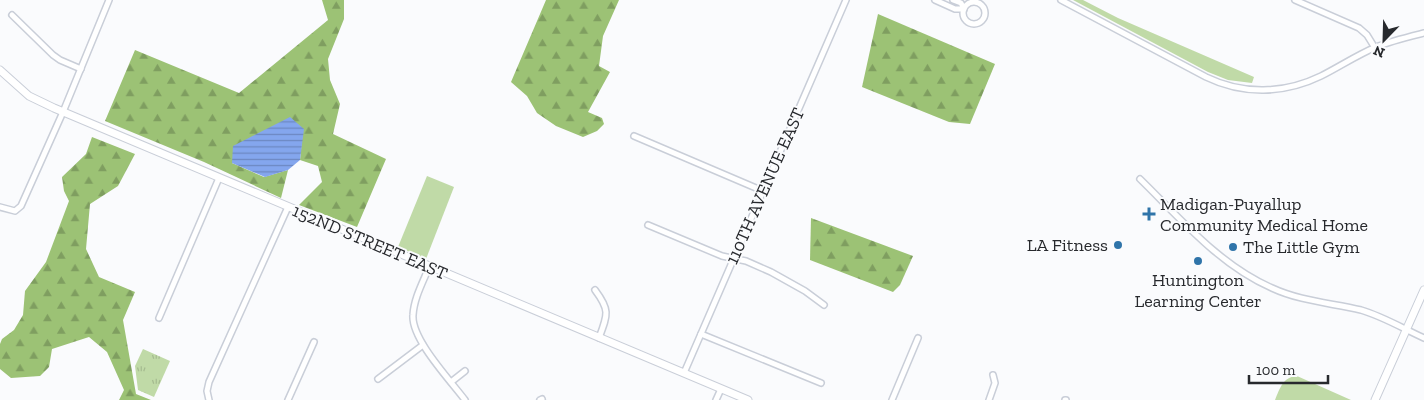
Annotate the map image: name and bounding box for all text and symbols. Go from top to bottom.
north arrow [1359,15,1409,65]
text: N [1371,41,1387,61]
street label: 110TH AVENUE EAST [721,104,809,268]
place label: Madigan-Puyallup Community Medical Home [1160,193,1368,236]
street label: 152ND STREET EAST [289,199,451,285]
marker: Madigan-Puyallup Community Medical Home [1142,207,1156,221]
place label: LA Fitness [1027,234,1108,256]
place label: The Little Gym [1243,236,1360,258]
marker: LA Fitness [1112,239,1124,251]
marker: The Little Gym [1227,241,1239,253]
marker: Huntington Learning Center [1192,255,1204,267]
place label: Huntington Learning Center [1134,269,1262,312]
scale bar [1249,352,1328,384]
text: 100 m [1256,361,1295,379]

